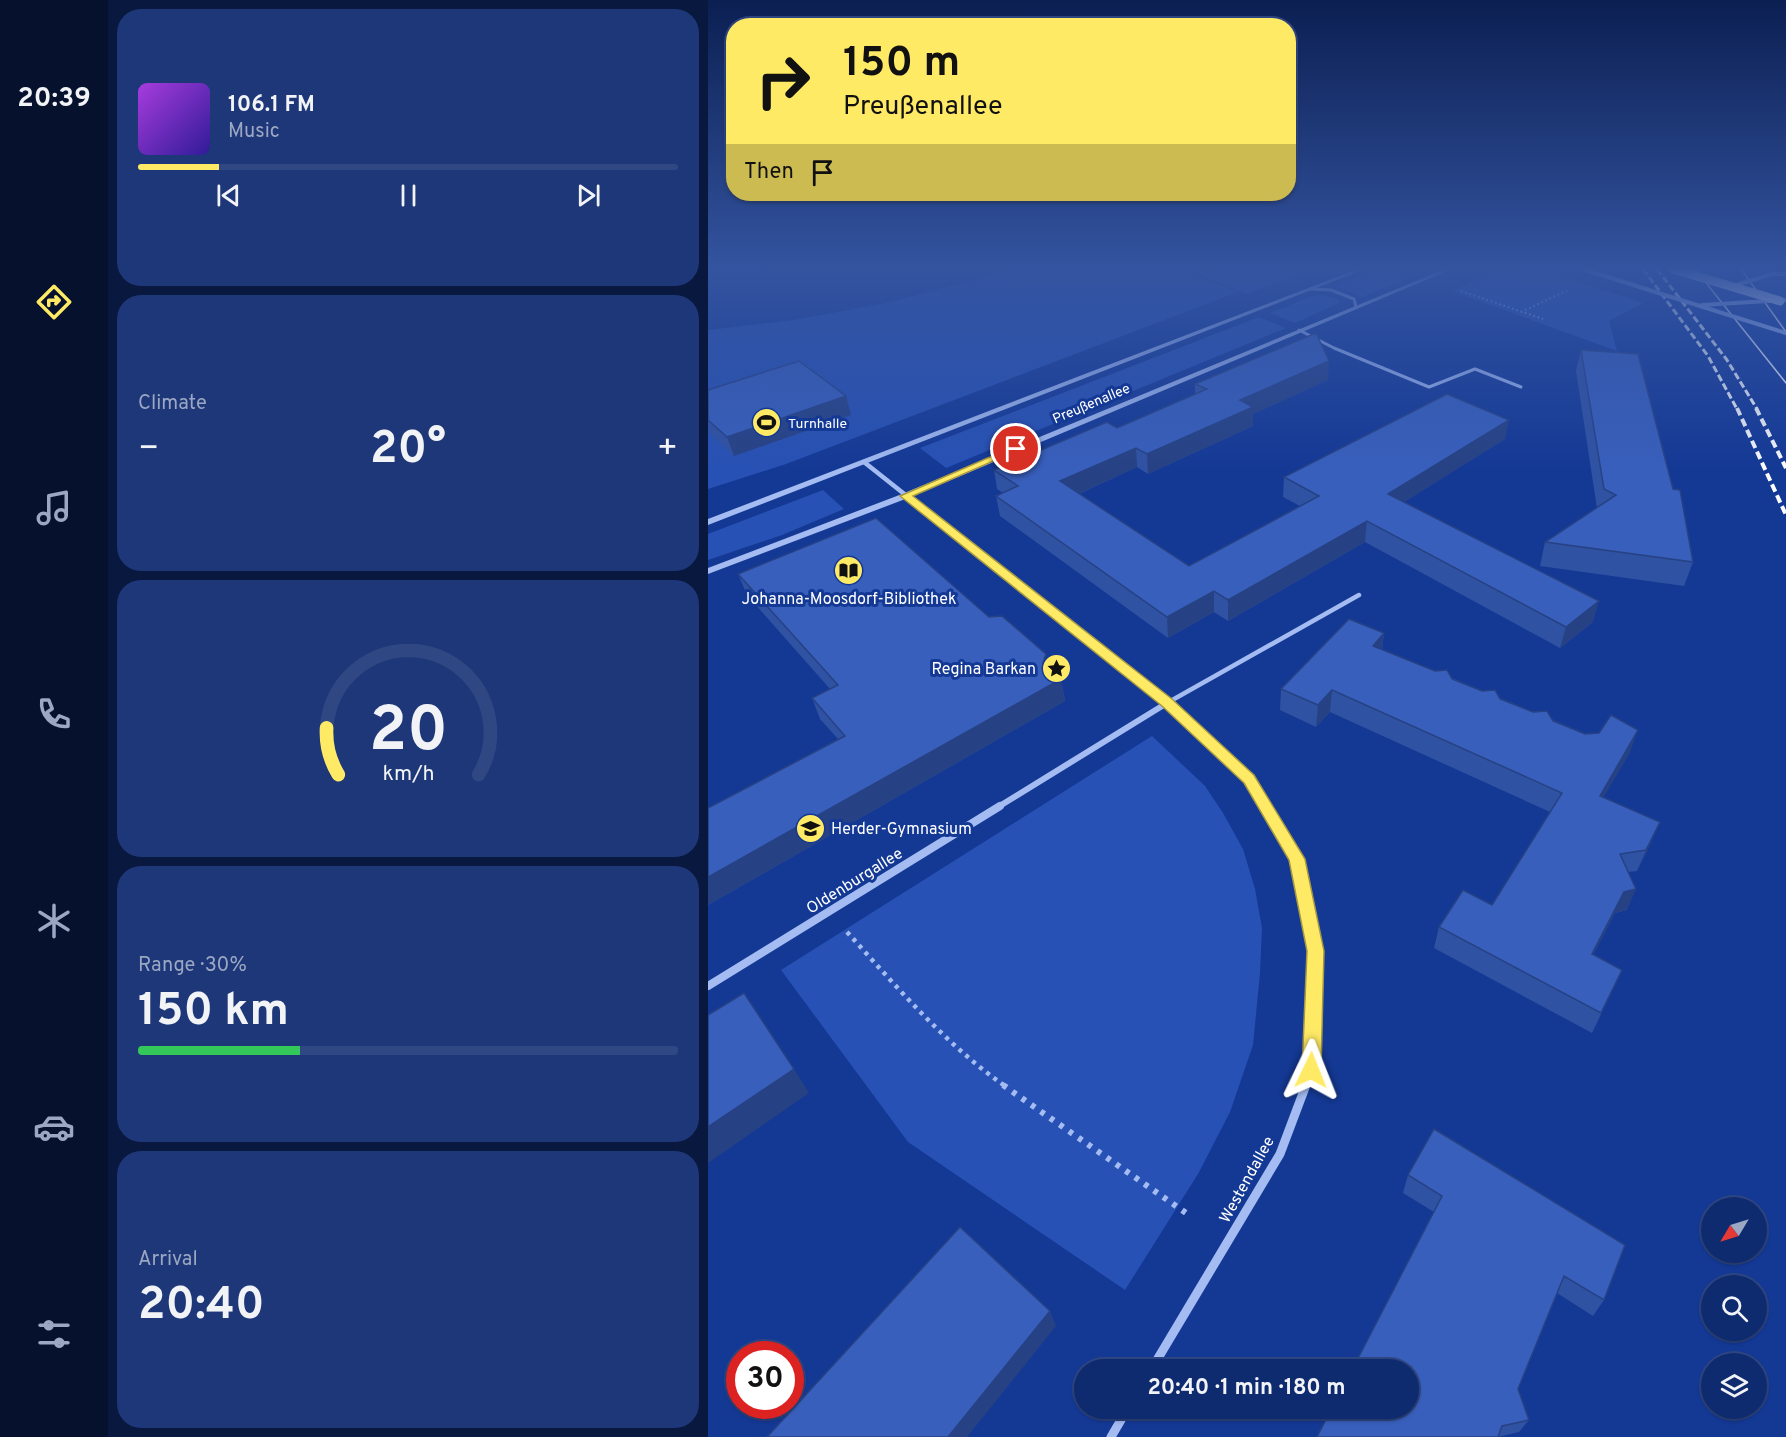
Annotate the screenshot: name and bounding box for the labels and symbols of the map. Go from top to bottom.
street label: Preußenallee [1050,380,1133,428]
sports icon: Turnhalle [751,407,783,439]
place label: Turnhalle [788,416,847,433]
pin [990,423,1041,474]
library icon: Johanna-Moosdorf-Bibliothek [833,554,865,586]
place label: Johanna-Moosdorf-Bibliothek [742,590,956,610]
place icon: Regina Barkan [1041,652,1073,684]
place label: Regina Barkan [931,660,1036,680]
school or university icon: Herder-Gymnasium [794,812,826,844]
place label: Herder-Gymnasium [831,820,972,840]
street label: Oldenburgallee [803,844,907,919]
position arrow [1279,1038,1343,1102]
street label: Westendallee [1216,1133,1280,1227]
north arrow [1701,1197,1767,1263]
speed limit sign: 30 [726,1341,804,1419]

